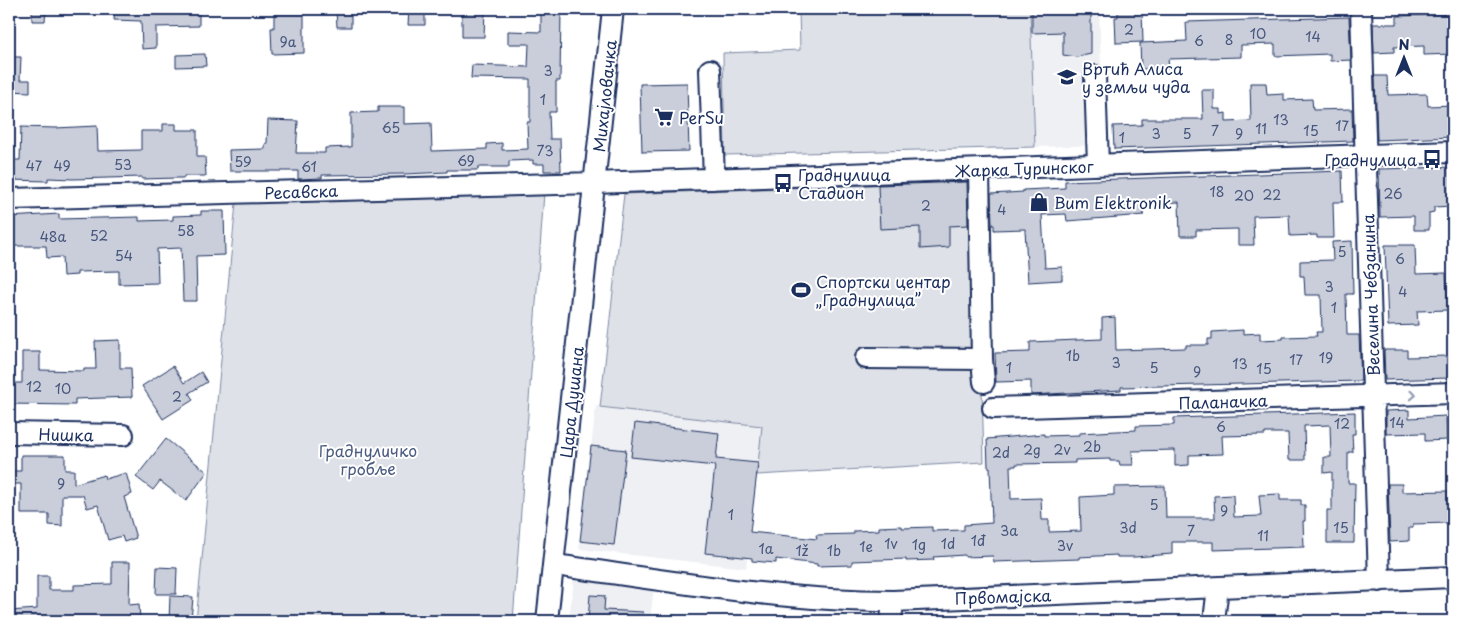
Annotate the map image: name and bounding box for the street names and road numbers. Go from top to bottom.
street label: Михајловачка [586,39,622,153]
street label: Жарка Туринског [954,154,1095,182]
street label: Ресавска [264,178,338,204]
street label: Веселина Чебзанина [1355,213,1385,377]
street label: Цара Душана [553,345,589,459]
street label: Паланачка [1178,387,1268,415]
street label: Нишка [38,422,94,446]
street label: Првомајска [954,582,1052,610]

